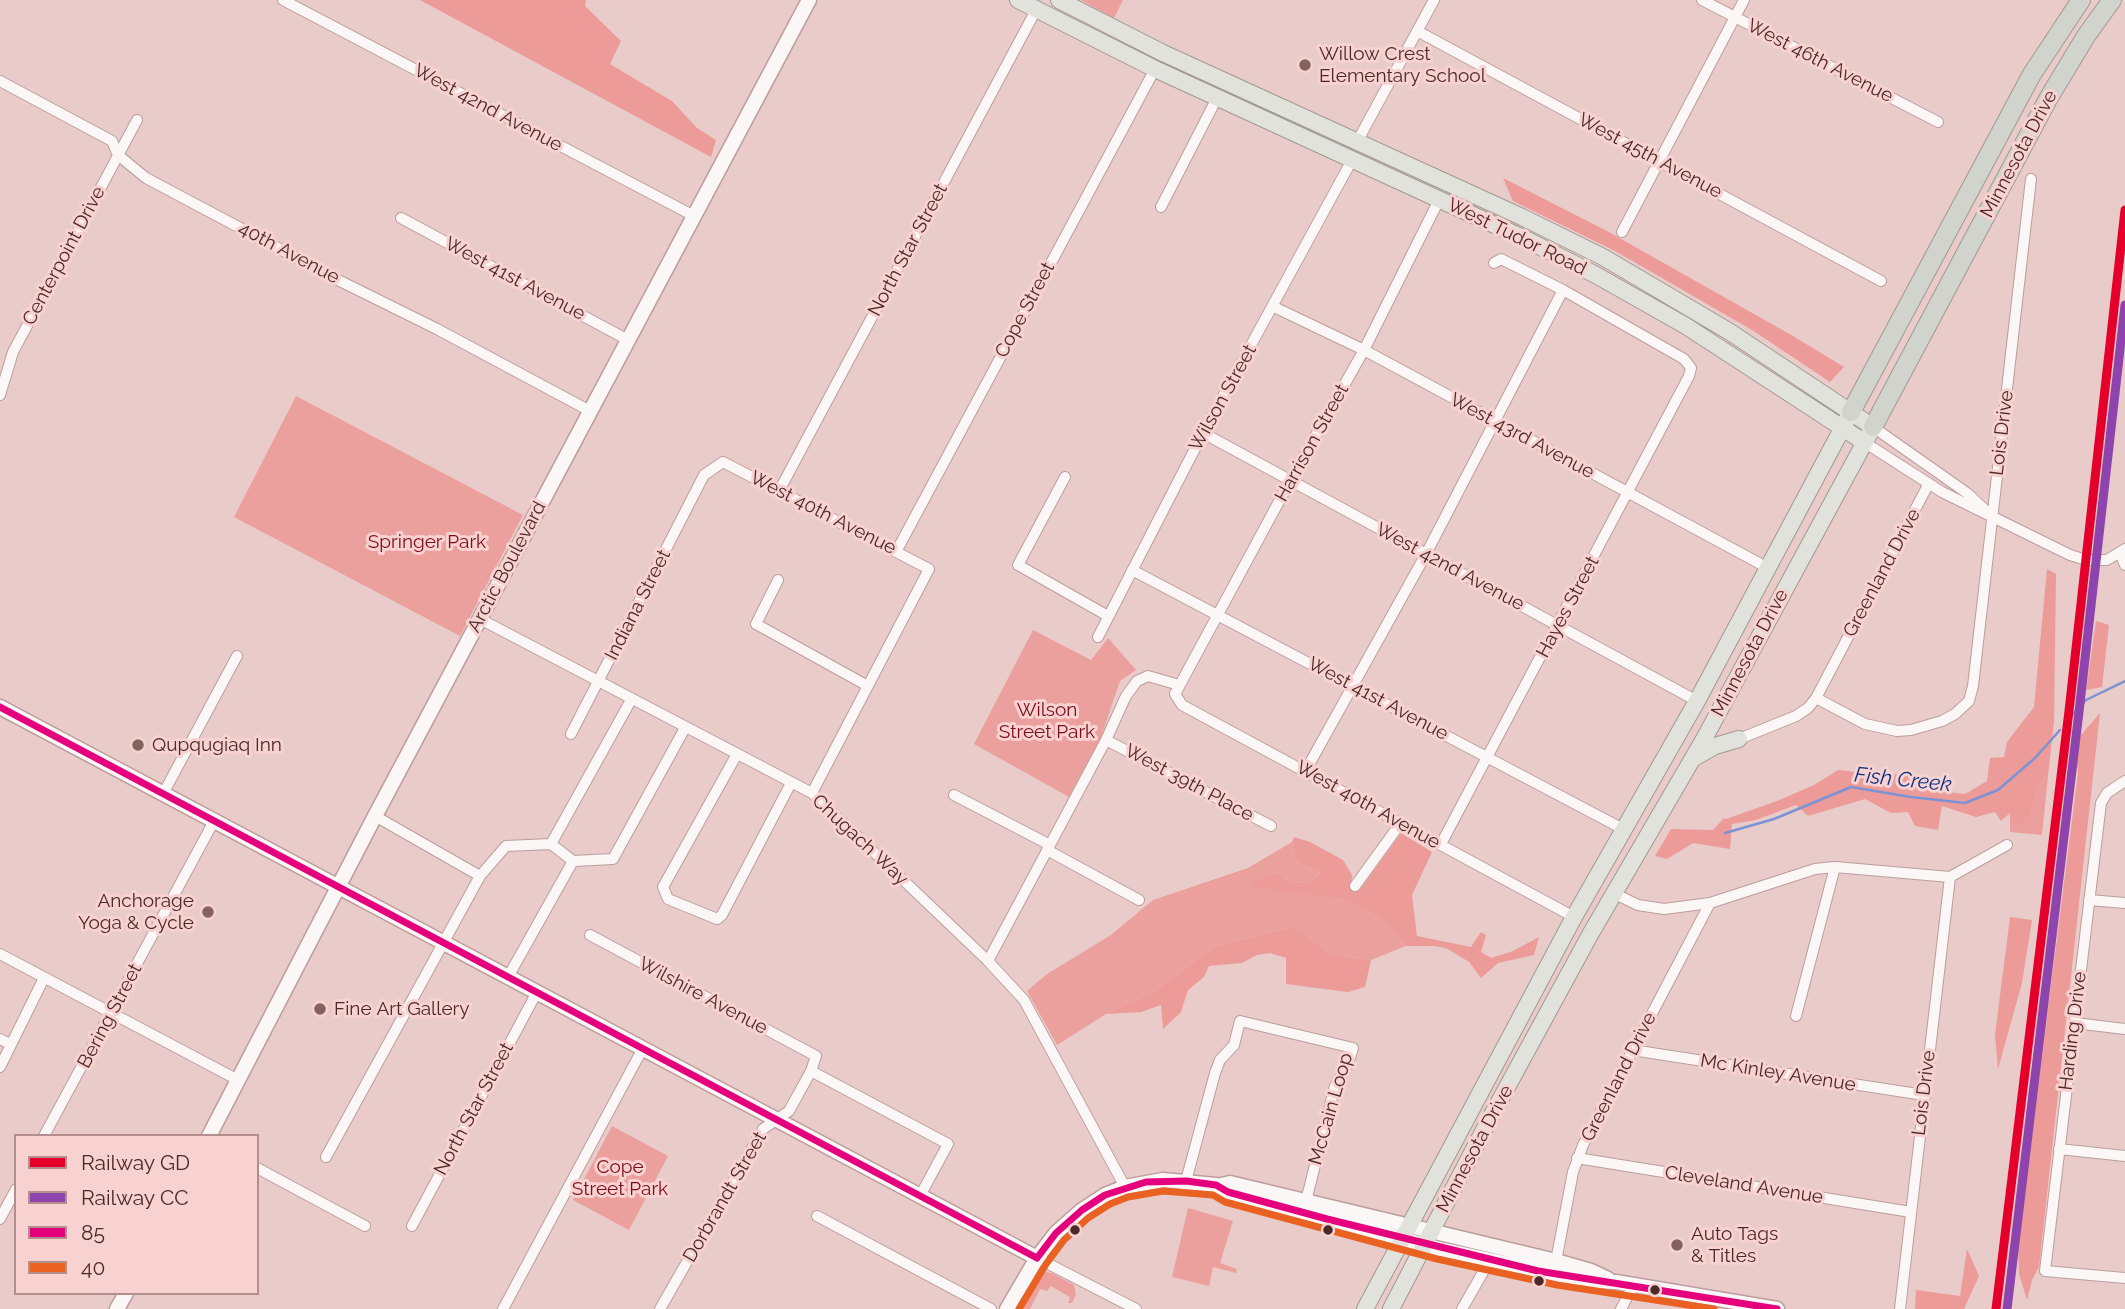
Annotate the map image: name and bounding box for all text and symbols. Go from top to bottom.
street label: West 46th Avenue [1743,14,1897,108]
place label: Willow Crest Elementary School [1319,43,1486,87]
marker: Willow Crest Elementary School [1297,57,1313,73]
street label: West 42nd Avenue [410,59,566,157]
street label: Minnesota Drive [1976,86,2062,222]
street label: West 45th Avenue [1574,108,1726,204]
street label: North Star Street [863,180,953,320]
street label: Centerpoint Drive [18,183,110,329]
street label: West Tudor Road [1444,194,1590,280]
street label: 40th Avenue [235,217,343,289]
street label: West 41st Avenue [441,232,589,326]
street label: Cope Street [990,258,1060,362]
street label: Wilson Street [1184,341,1262,455]
street label: Harrison Street [1270,380,1354,506]
street label: West 43rd Avenue [1446,388,1598,484]
street label: Lois Drive [1985,389,2019,477]
street label: West 40th Avenue [746,466,900,560]
street label: Arctic Boulevard [463,498,551,636]
street label: Greenland Drive [1839,505,1925,641]
street label: West 42nd Avenue [1372,518,1528,616]
park label: Springer Park [368,531,486,553]
street label: Indiana Street [600,546,676,664]
street label: Hayes Street [1532,552,1604,662]
street label: Minnesota Drive [1707,585,1793,721]
street label: West 41st Avenue [1304,652,1452,746]
park label: Wilson Street Park [999,699,1095,743]
place label: Qupqugiaq Inn [152,734,282,756]
marker: Qupqugiaq Inn [130,737,146,753]
street label: West 39th Place [1121,739,1257,827]
street label: West 40th Avenue [1292,756,1444,854]
water label: Fish Creek [1853,762,1953,798]
street label: Chugach Way [807,790,913,890]
place label: Anchorage Yoga & Cycle [78,890,194,934]
marker: Anchorage Yoga & Cycle [200,904,216,920]
street label: Wilshire Avenue [635,952,771,1040]
street label: Bering Street [73,960,147,1072]
street label: Harding Drive [2054,970,2092,1092]
place label: Fine Art Gallery [334,998,470,1020]
marker: Fine Art Gallery [312,1001,328,1017]
street label: Greenland Drive [1577,1009,1661,1145]
street label: North Star Street [429,1039,519,1179]
street label: Mc Kinley Avenue [1699,1049,1857,1097]
street label: Lois Drive [1907,1049,1941,1137]
street label: McCain Loop [1304,1050,1358,1168]
street label: Minnesota Drive [1432,1081,1518,1217]
street label: Dorbrandt Street [678,1128,772,1266]
legend [14,1134,259,1295]
text: Railway GD [81,1150,190,1175]
park label: Cope Street Park [572,1156,668,1200]
street label: Cleveland Avenue [1663,1161,1825,1209]
text: Railway CC [81,1185,189,1210]
text: 85 [81,1220,105,1245]
unlabelled marker [1068,1223,1082,1237]
unlabelled marker [1321,1223,1335,1237]
place label: Auto Tags & Titles [1691,1223,1778,1267]
marker: Auto Tags & Titles [1669,1237,1685,1253]
text: 40 [81,1255,105,1280]
unlabelled marker [1532,1274,1546,1288]
unlabelled marker [1648,1283,1662,1297]

